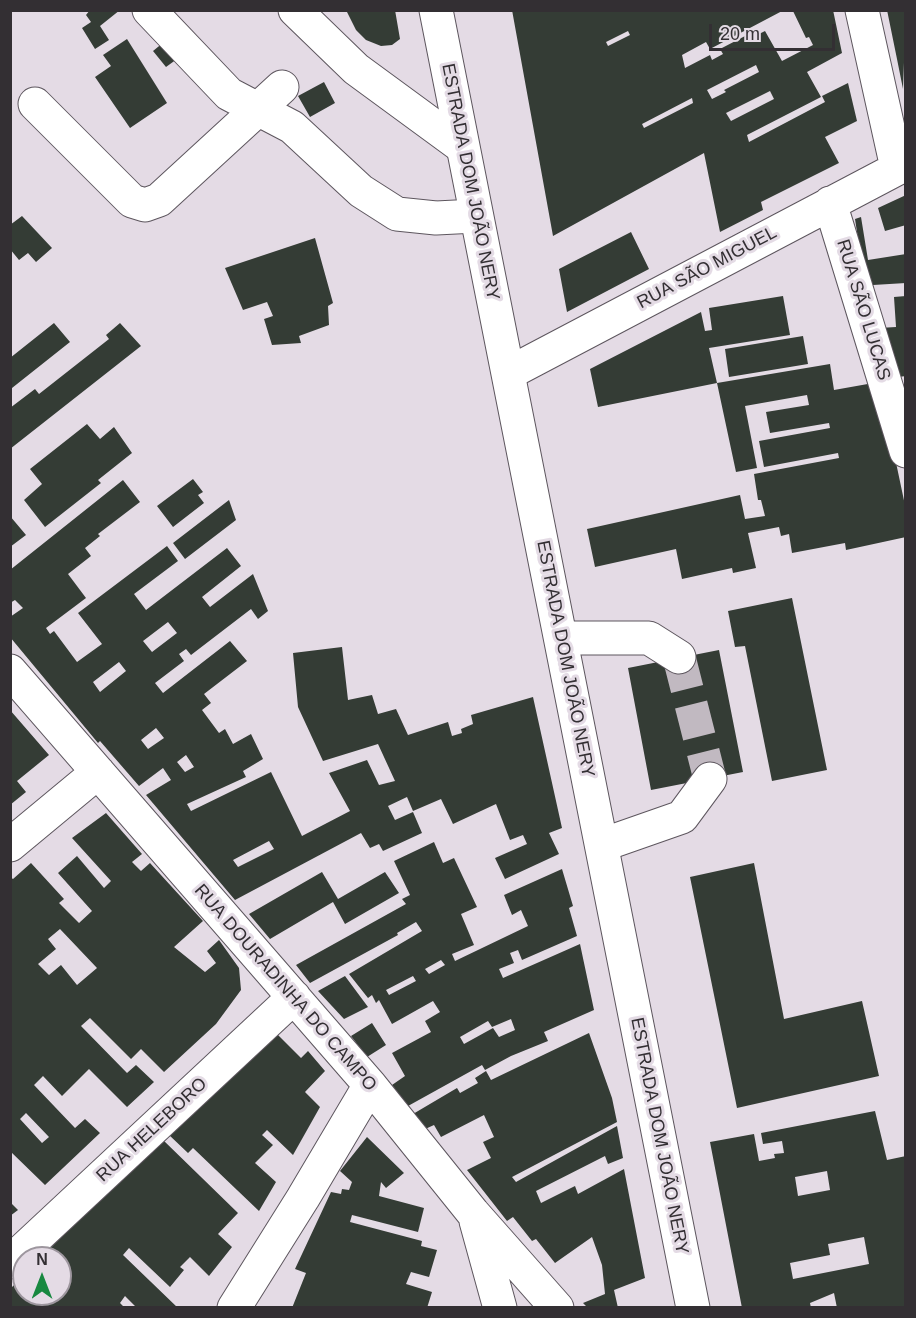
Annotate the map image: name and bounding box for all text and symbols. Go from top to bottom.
scale bar [712,12,838,50]
text: 20 m [720,24,760,44]
street label: ESTRADA DOM JOÃO NERY [436,62,504,302]
street label: RUA SÃO MIGUEL [633,222,781,314]
street label: RUA SÃO LUCAS [831,237,895,383]
street label: ESTRADA DOM JOÃO NERY [531,539,599,779]
street label: RUA DOURADINHA DO CAMPO [189,880,381,1096]
street label: ESTRADA DOM JOÃO NERY [625,1016,693,1256]
street label: RUA HELEBORO [92,1073,212,1187]
north arrow [12,1246,72,1306]
text: N [36,1251,48,1268]

